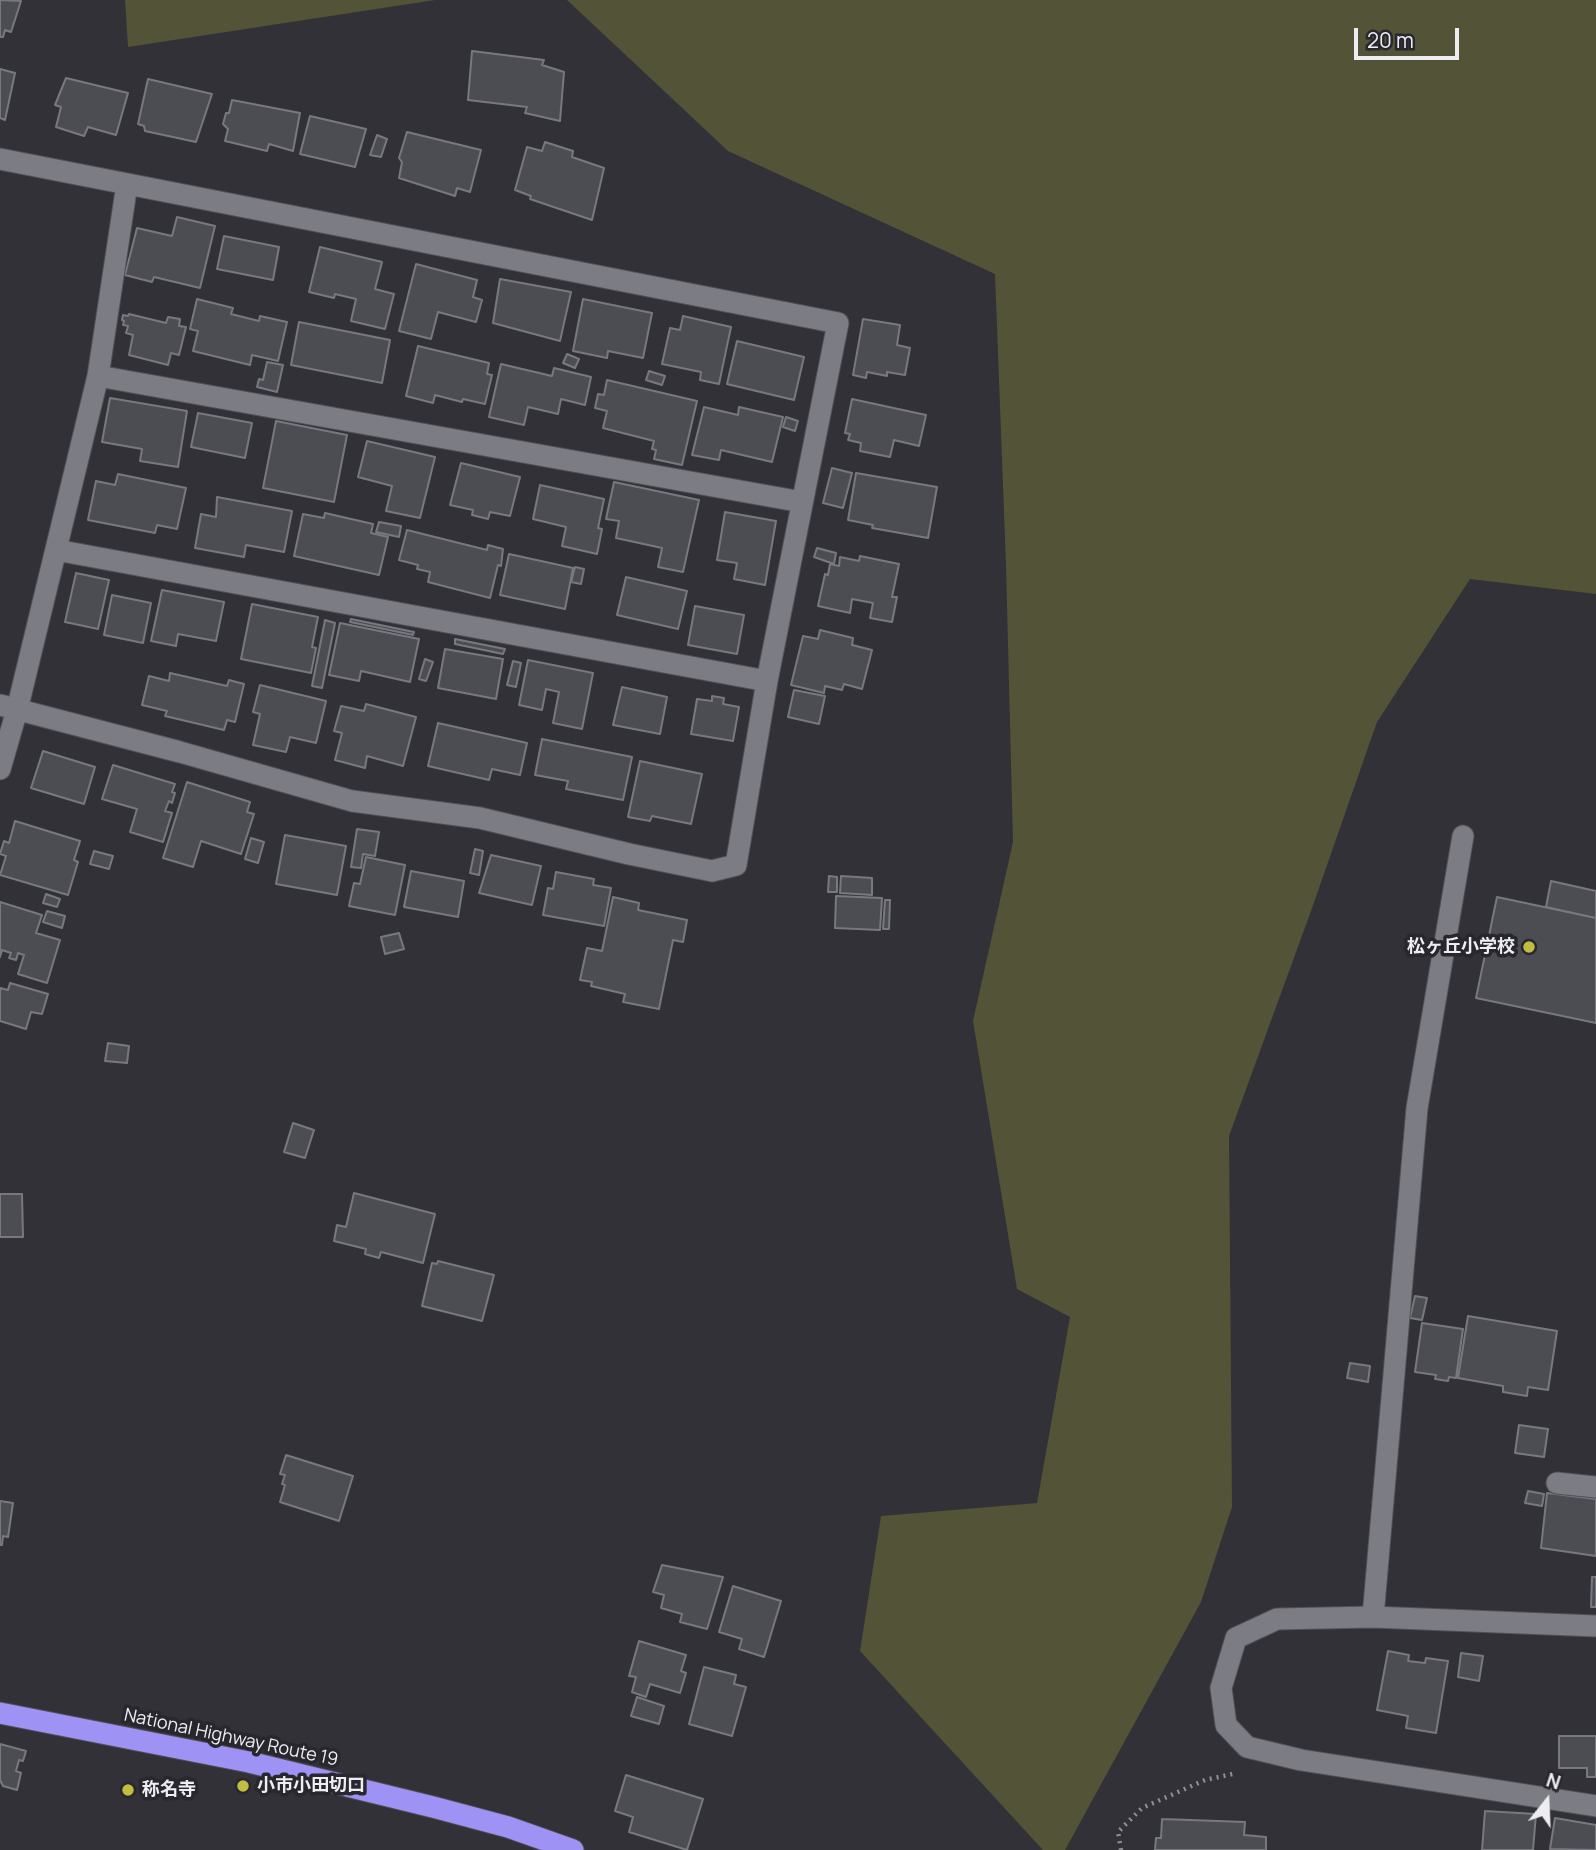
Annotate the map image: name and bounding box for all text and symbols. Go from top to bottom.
scale bar [1358,14,1463,58]
text: 20 m [1367,26,1414,54]
place label: 松ヶ丘小学校 [1407,936,1515,958]
marker: 松ヶ丘小学校 [1521,939,1537,955]
street label: National Highway Route 19 [122,1705,340,1771]
north arrow [1512,1766,1582,1836]
text: N [1543,1767,1564,1796]
place label: 小市小田切口 [257,1775,365,1797]
marker: 小市小田切口 [235,1778,251,1794]
place label: 称名寺 [142,1779,196,1801]
marker: 称名寺 [120,1782,136,1798]

